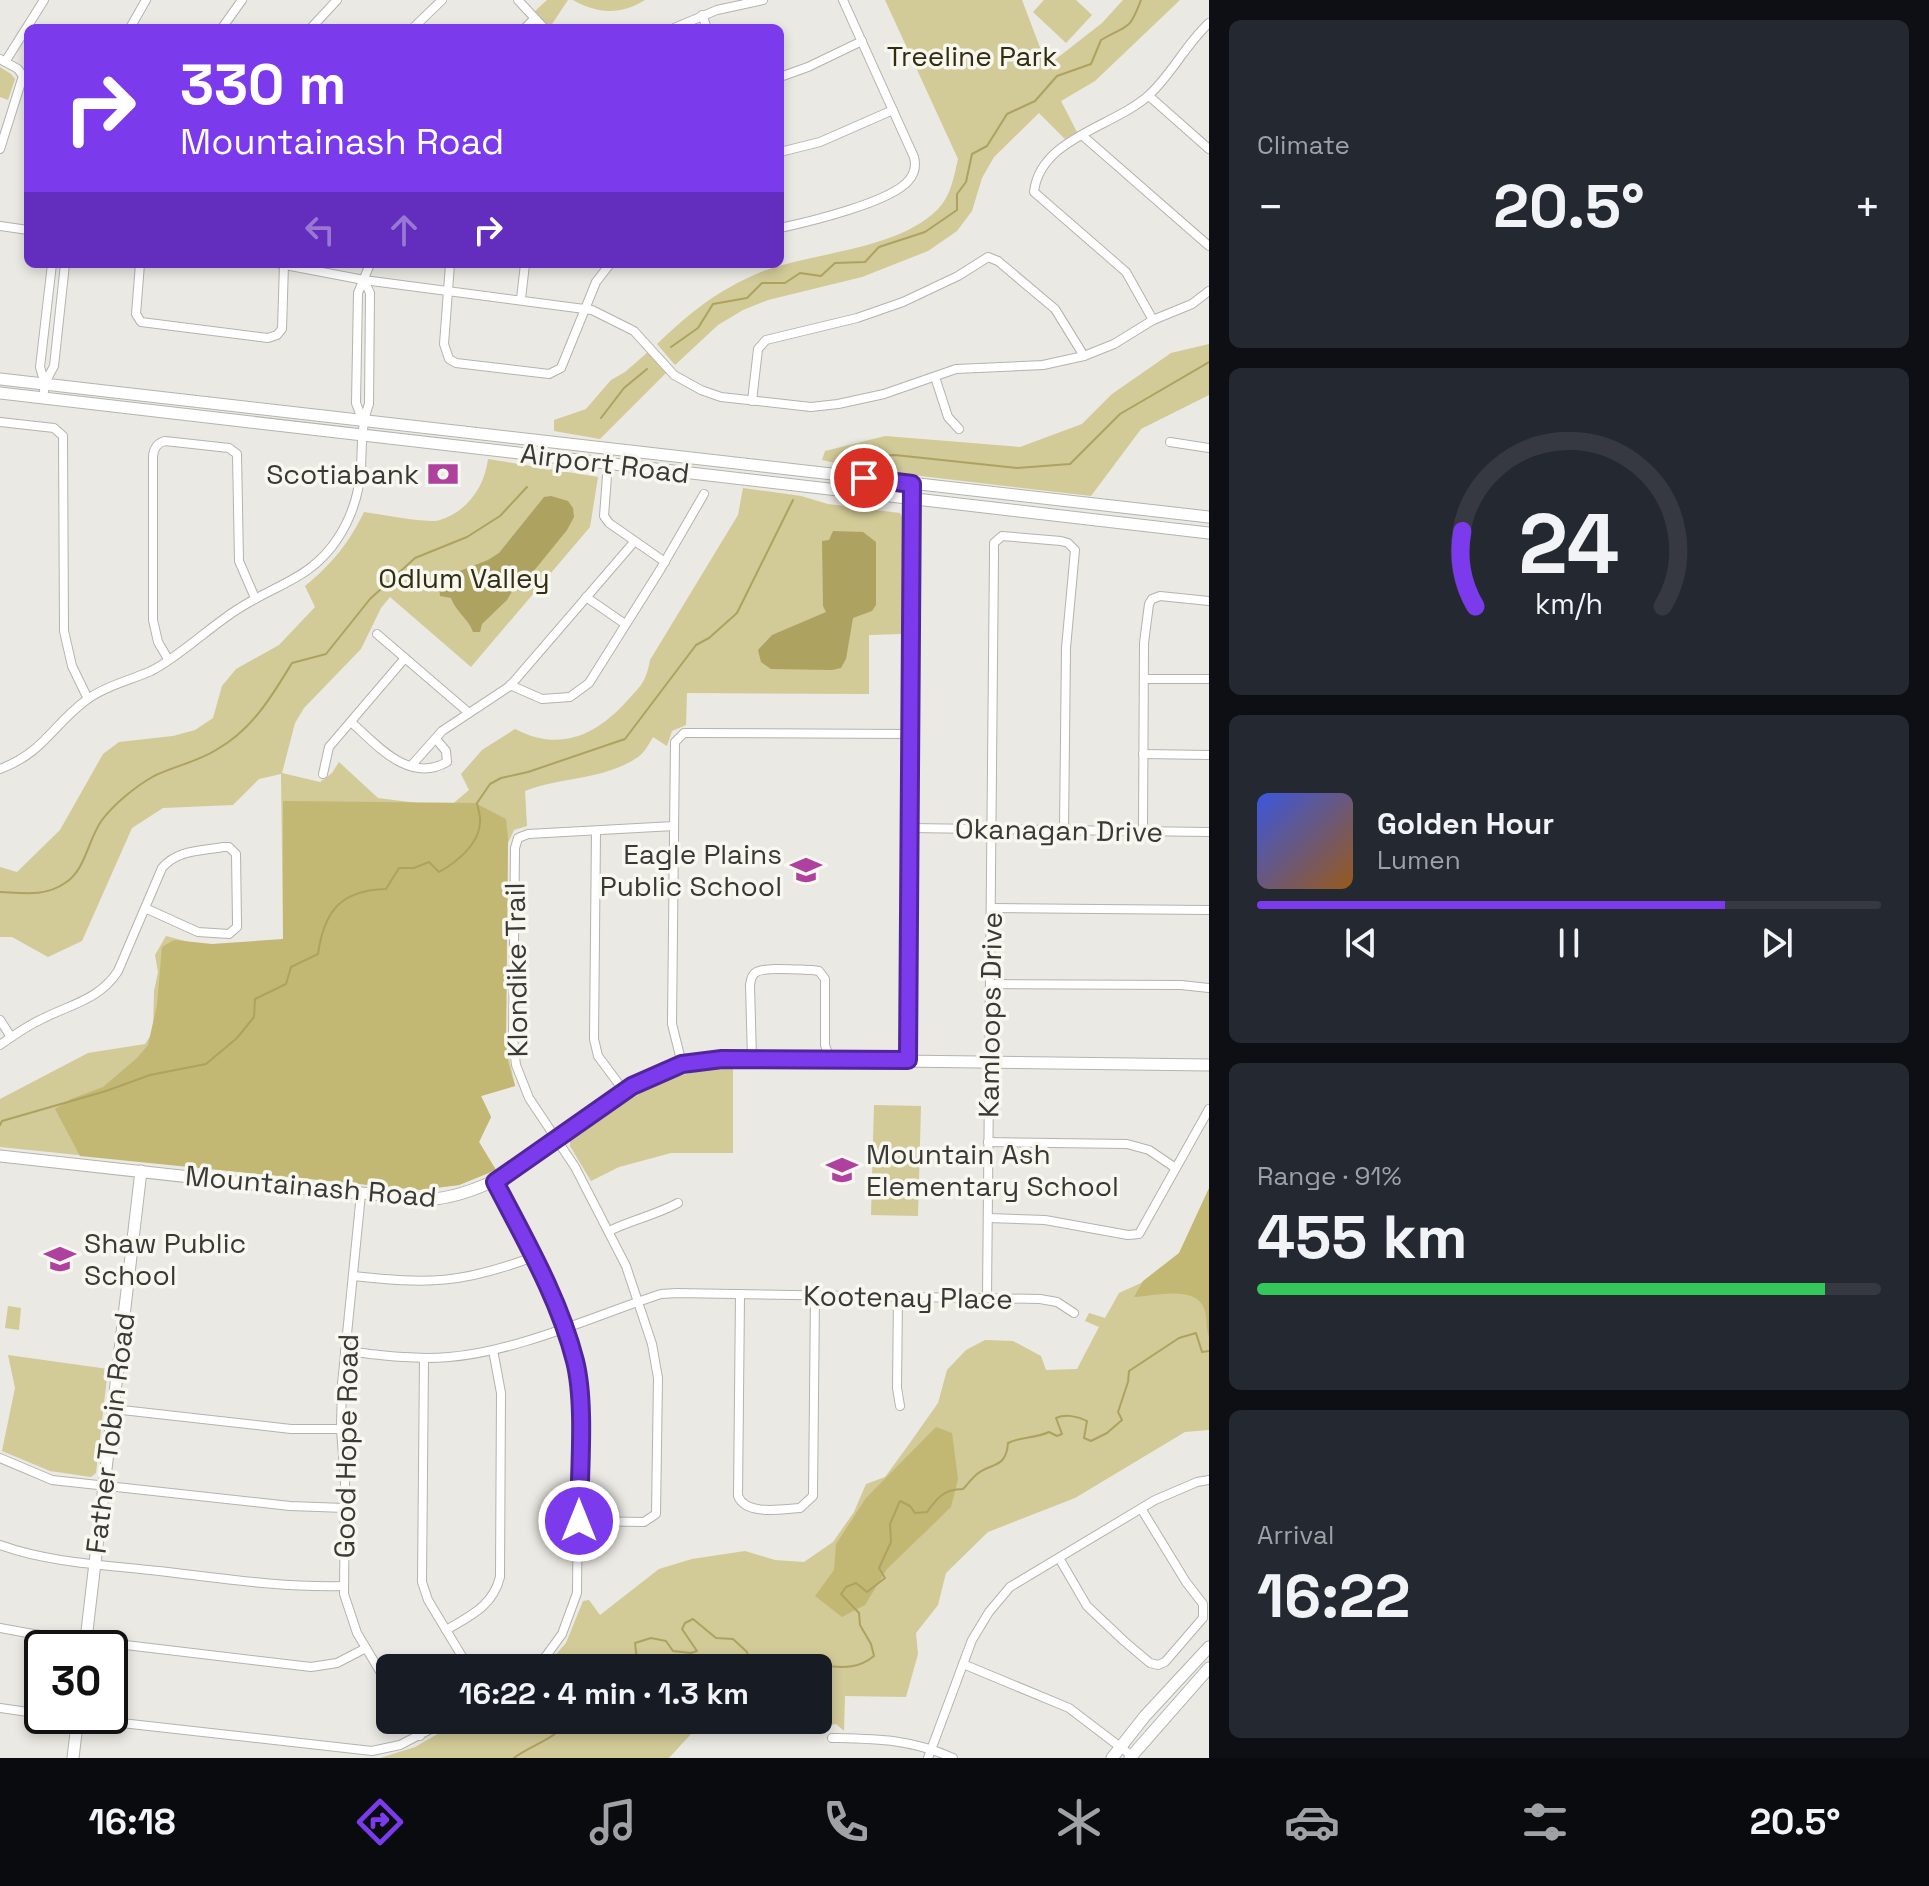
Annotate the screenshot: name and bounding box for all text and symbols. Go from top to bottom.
park label: Treeline Park [887,38,1057,74]
text: 330 m [180,49,346,120]
icon: right [48,56,152,160]
text: Mountainash Road [180,119,504,165]
text: Climate [1257,128,1350,162]
text: 20.5° [1493,168,1645,245]
text: − [1257,179,1284,235]
text: + [1854,179,1881,235]
icon: left [298,208,342,252]
icon: ahead [382,208,426,252]
icon: right [466,208,510,252]
street label: Airport Road [519,435,691,491]
pin [830,444,898,512]
place label: Scotiabank [266,456,419,492]
icon: arrive [842,456,886,500]
bank icon: Scotiabank [426,457,460,491]
text: 24 [1519,491,1619,597]
park label: Odlum Valley [378,560,550,596]
text: km/h [1535,587,1603,623]
text: Golden Hour [1377,804,1554,843]
street label: Okanagan Drive [955,810,1163,850]
place label: Eagle Plains Public School [600,836,782,904]
text: Lumen [1377,843,1461,877]
school or university icon: Eagle Plains Public School [789,853,823,887]
street label: Klondike Trail [496,882,536,1058]
street label: Kamloops Drive [970,912,1010,1118]
icon: previous [1339,921,1383,965]
icon: pause [1547,921,1591,965]
icon: next [1755,921,1799,965]
place label: Mountain Ash Elementary School [866,1136,1119,1204]
school or university icon: Mountain Ash Elementary School [825,1153,859,1187]
street label: Mountainash Road [184,1157,438,1215]
text: Range · 91% [1257,1159,1401,1193]
text: 455 km [1257,1199,1467,1276]
place label: Shaw Public School [84,1225,246,1293]
school or university icon: Shaw Public School [43,1242,77,1276]
street label: Kootenay Place [803,1277,1013,1317]
street label: Father Tobin Road [77,1310,143,1556]
street label: Good Hope Road [326,1333,366,1559]
position arrow [537,1479,621,1563]
text: Arrival [1257,1518,1334,1552]
text: 16:22 [1257,1558,1410,1635]
speed limit sign: 30 [24,1630,128,1734]
text: 16:22 · 4 min · 1.3 km [459,1674,749,1713]
icon: directions [352,1794,408,1850]
icon: music [585,1794,641,1850]
icon: phone [818,1794,874,1850]
icon: climate [1051,1794,1107,1850]
icon: car [1284,1794,1340,1850]
icon: filters [1517,1794,1573,1850]
text: 16:18 [88,1799,176,1845]
text: 20.5° [1750,1799,1840,1845]

